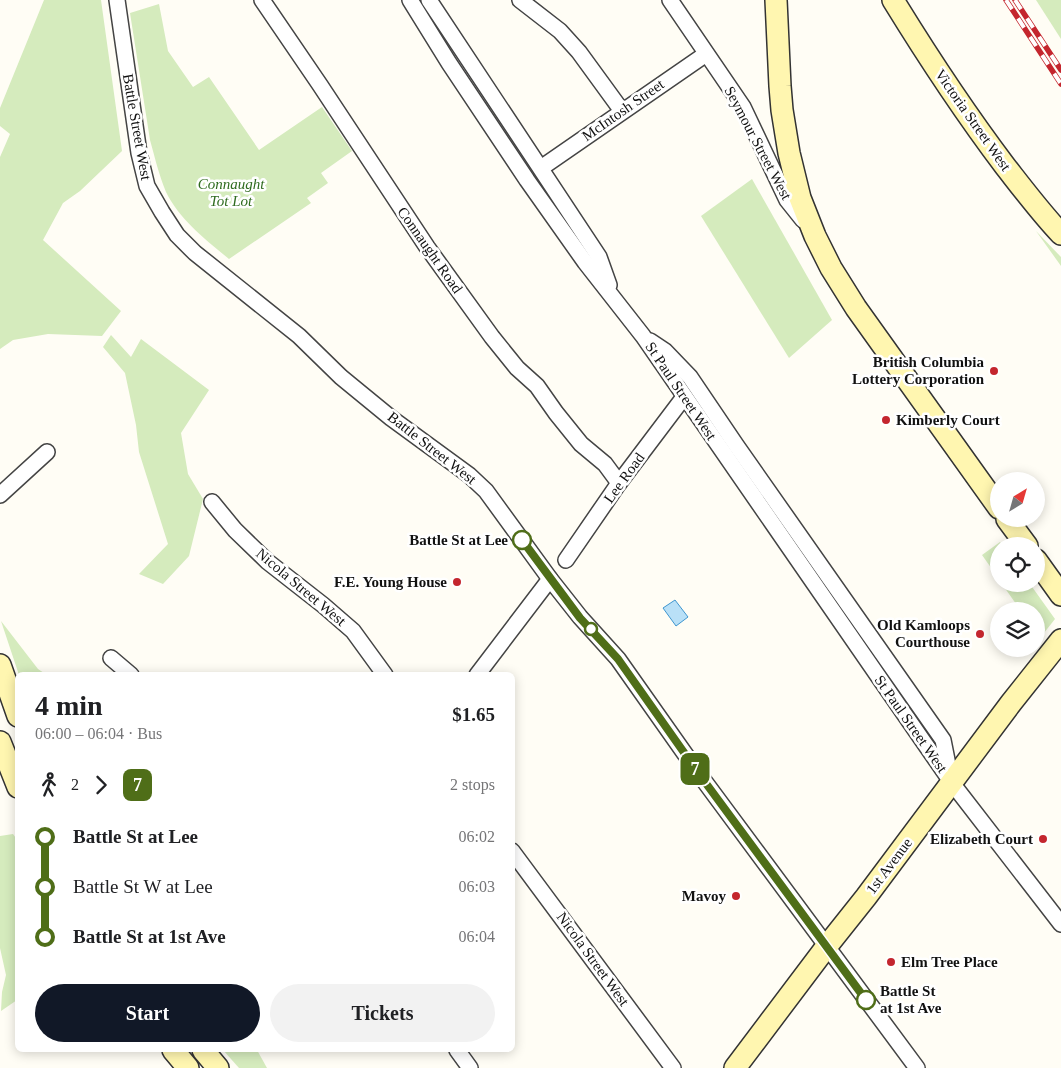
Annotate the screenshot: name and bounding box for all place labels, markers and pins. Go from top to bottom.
place label: British Columbia Lottery Corporation [852,354,985,387]
marker: British Columbia Lottery Corporation [988,365,1000,377]
place label: Kimberly Court [896,412,1000,428]
marker: Kimberly Court [880,414,892,426]
marker: Battle St at Lee [512,530,532,550]
place label: Battle St at Lee [409,532,508,548]
place label: F.E. Young House [334,574,447,590]
marker: F.E. Young House [451,576,463,588]
place label: Old Kamloops Courthouse [877,617,970,650]
unlabelled marker [584,622,598,636]
marker: Old Kamloops Courthouse [974,628,986,640]
place label: Elizabeth Court [930,831,1033,847]
marker: Elizabeth Court [1037,833,1049,845]
place label: Mavoy [682,888,726,904]
marker: Mavoy [730,890,742,902]
place label: Elm Tree Place [901,954,998,970]
marker: Elm Tree Place [885,956,897,968]
place label: Battle St at 1st Ave [880,983,942,1016]
marker: Battle St at 1st Ave [856,990,876,1010]

